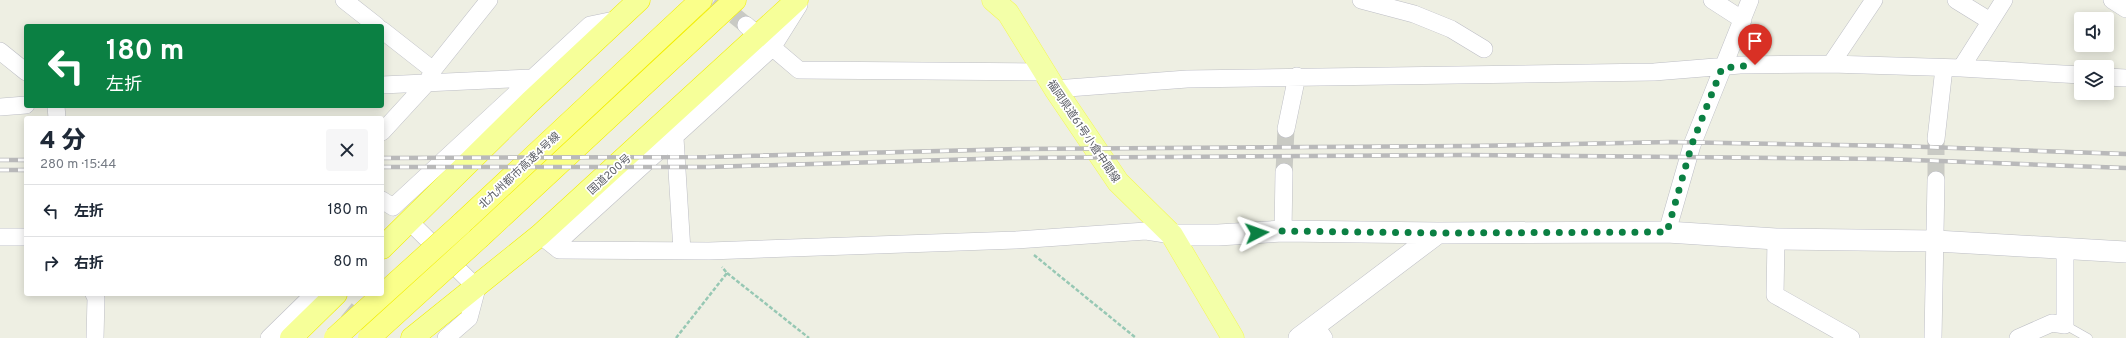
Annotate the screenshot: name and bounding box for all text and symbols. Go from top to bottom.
map controls [2074,12,2114,100]
button: sound [2074,12,2114,52]
pin [1738,24,1772,65]
icon: arrive [1744,30,1766,52]
text: 180 m [106,34,184,70]
icon: left [40,40,92,92]
button: layers [2074,60,2114,100]
text: 左折 [106,74,142,97]
street label: 福岡県道61号小倉中間線 [1044,78,1123,185]
text: 4 分 [40,127,86,157]
button: close [326,129,368,171]
street label: 北九州都市高速4号線 [476,130,563,212]
street label: 国道200号 [585,152,634,198]
text: 280 m · 15:44 [40,157,116,173]
icon: left [40,200,62,222]
text: 180 m [328,201,368,220]
text: 左折 [74,203,104,222]
position arrow [1236,212,1278,254]
icon: right [40,252,62,274]
text: 80 m [333,253,368,272]
text: 右折 [74,255,104,274]

